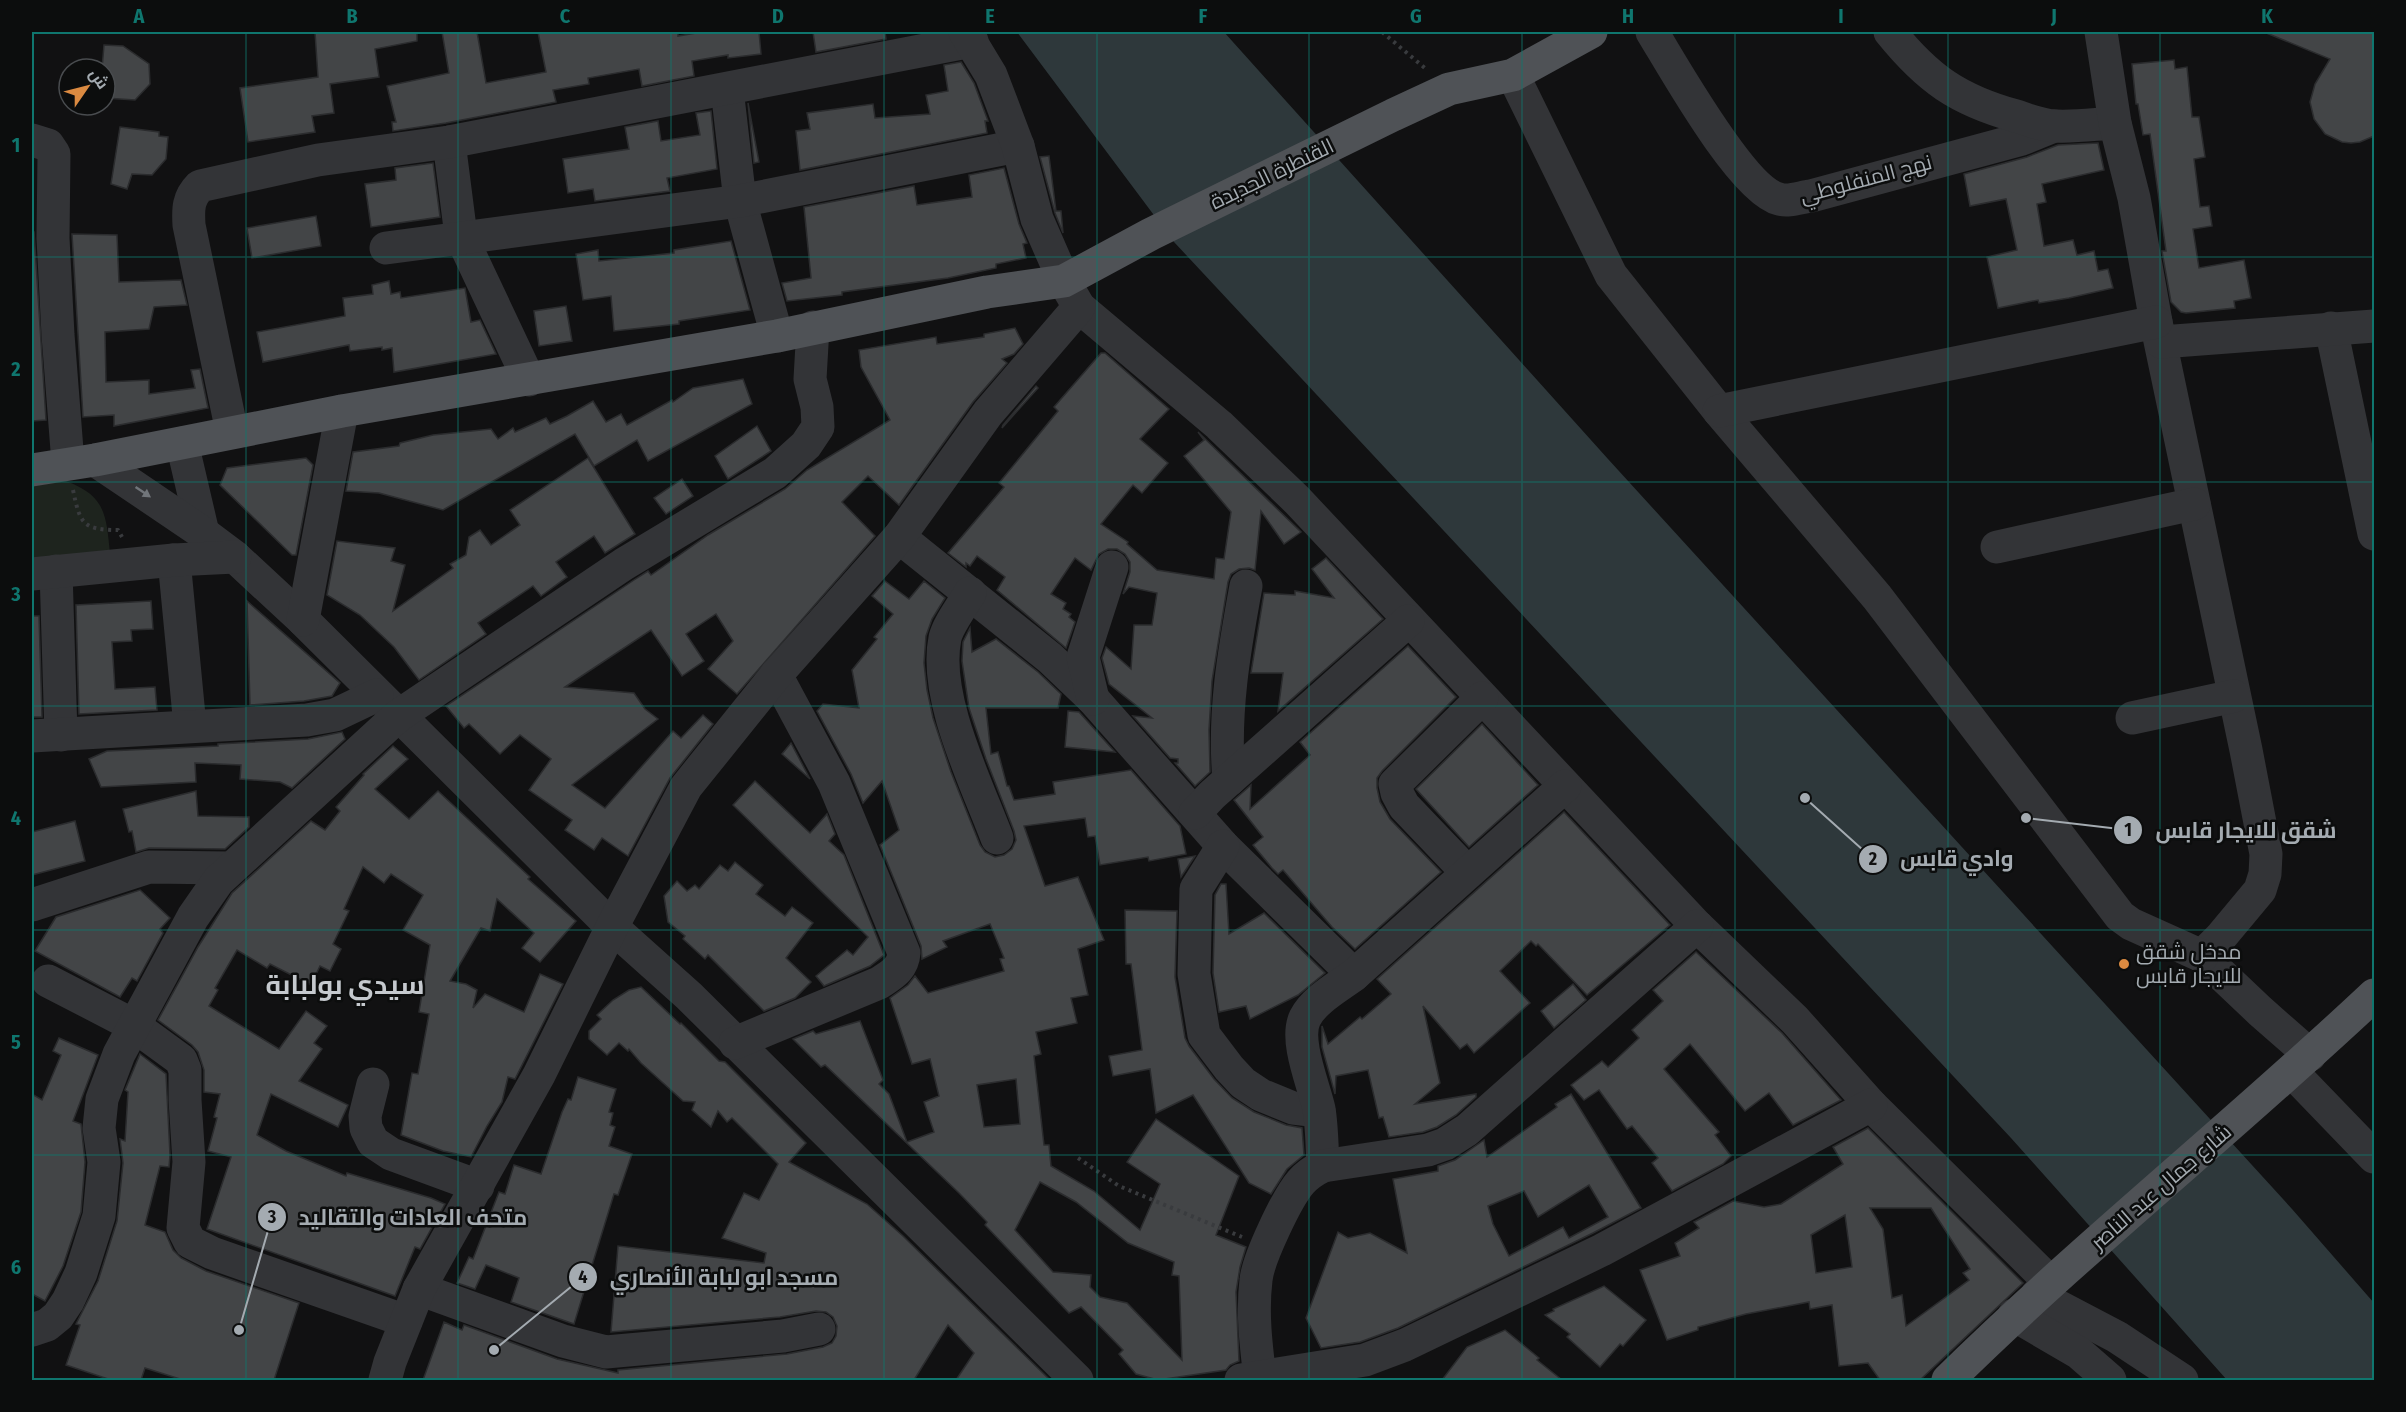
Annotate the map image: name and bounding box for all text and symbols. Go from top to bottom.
text: A [133,4,146,28]
text: B [346,4,358,28]
text: C [560,4,571,28]
text: D [772,4,784,28]
text: E [985,4,995,28]
text: F [1199,4,1208,28]
text: G [1410,4,1422,28]
text: H [1622,4,1634,28]
text: I [1838,4,1844,28]
text: J [2050,4,2057,28]
text: K [2261,4,2273,28]
north arrow [57,57,117,117]
text: ش [85,65,113,93]
text: 1 [12,133,20,157]
street label: القنطرة الجديدة [1206,133,1338,215]
street label: نهج المنفلوطي [1797,149,1936,212]
text: 2 [10,357,21,381]
one-way arrow [135,487,151,498]
text: 3 [10,582,21,606]
text: 4 [11,806,21,830]
callout: شقق للايجار قابس [2113,810,2348,850]
text: شقق للايجار قابس [2155,817,2337,844]
text: 1 [2124,819,2132,841]
callout: وادي قابس [1858,839,2026,879]
text: وادي قابس [1900,845,2014,876]
text: 2 [1868,848,1877,870]
place label: مدخل شقق للايجار قابس [2136,939,2242,989]
marker: مدخل شقق للايجار قابس [2117,957,2131,971]
district label: سيدي بولبابة [265,969,425,1006]
text: 5 [11,1030,21,1054]
street label: شارع جمال عبد الناصر [2085,1119,2237,1257]
callout: متحف العادات والتقاليد [257,1197,539,1237]
text: متحف العادات والتقاليد [299,1204,527,1231]
text: 3 [267,1206,277,1228]
text: 6 [11,1255,21,1279]
callout: مسجد ابو لبابة الأنصاري [568,1257,851,1297]
text: مسجد ابو لبابة الأنصاري [610,1264,838,1295]
text: 4 [578,1266,588,1288]

